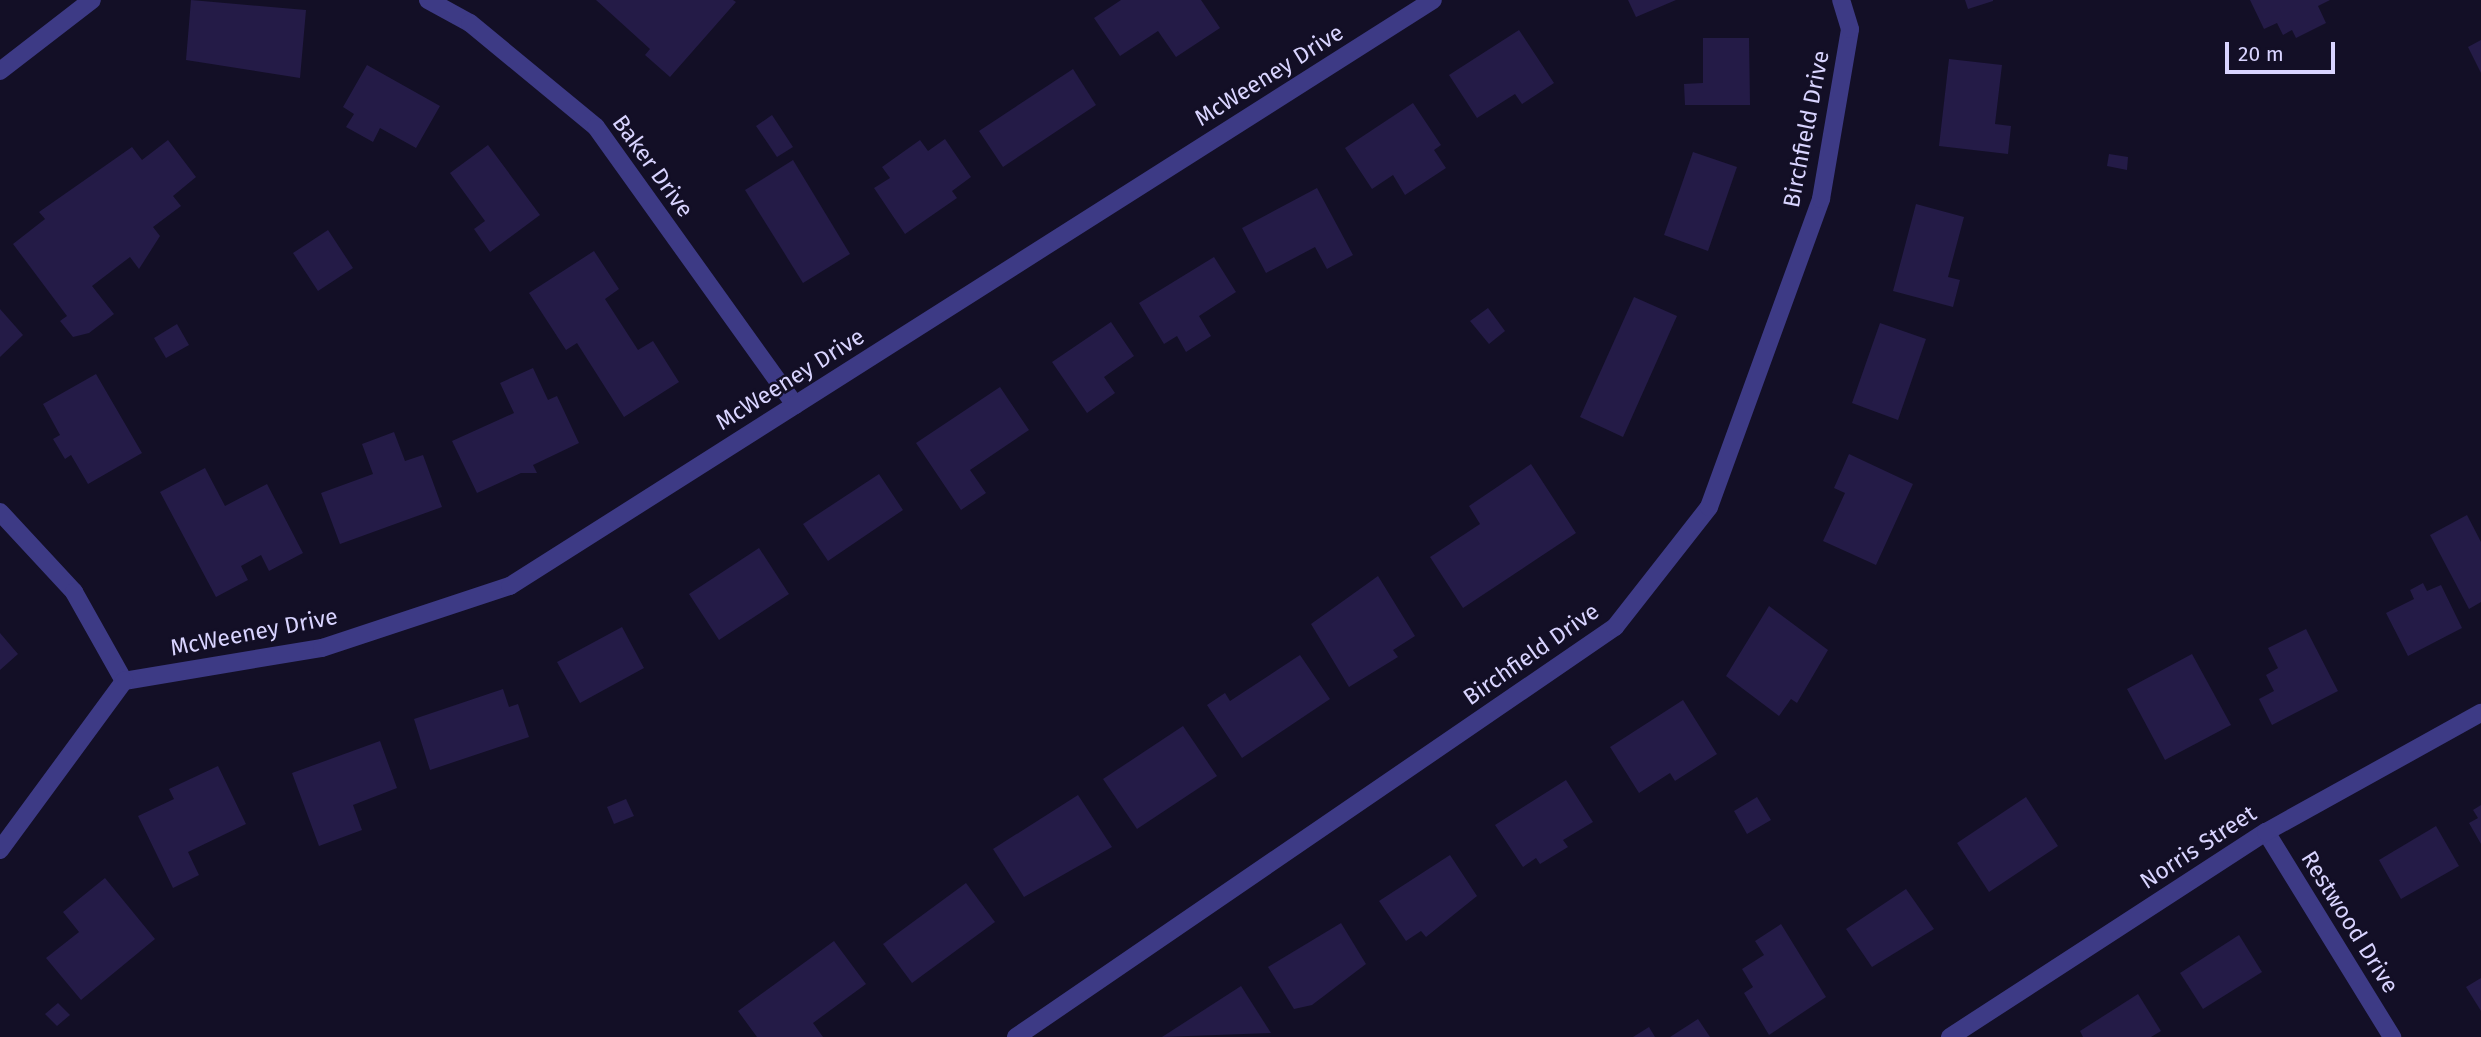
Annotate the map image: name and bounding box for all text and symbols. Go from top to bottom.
street label: McWeeney Drive [1190,18,1348,132]
scale bar [2229,28,2339,72]
text: 20 m [2238,41,2284,67]
street label: Birchfield Drive [1777,48,1835,210]
street label: Baker Drive [607,110,699,222]
street label: McWeeney Drive [711,322,869,436]
street label: Birchfield Drive [1458,597,1604,711]
street label: McWeeney Drive [168,602,340,662]
street label: Norris Street [2135,799,2261,895]
street label: Restwood Drive [2295,846,2405,998]

